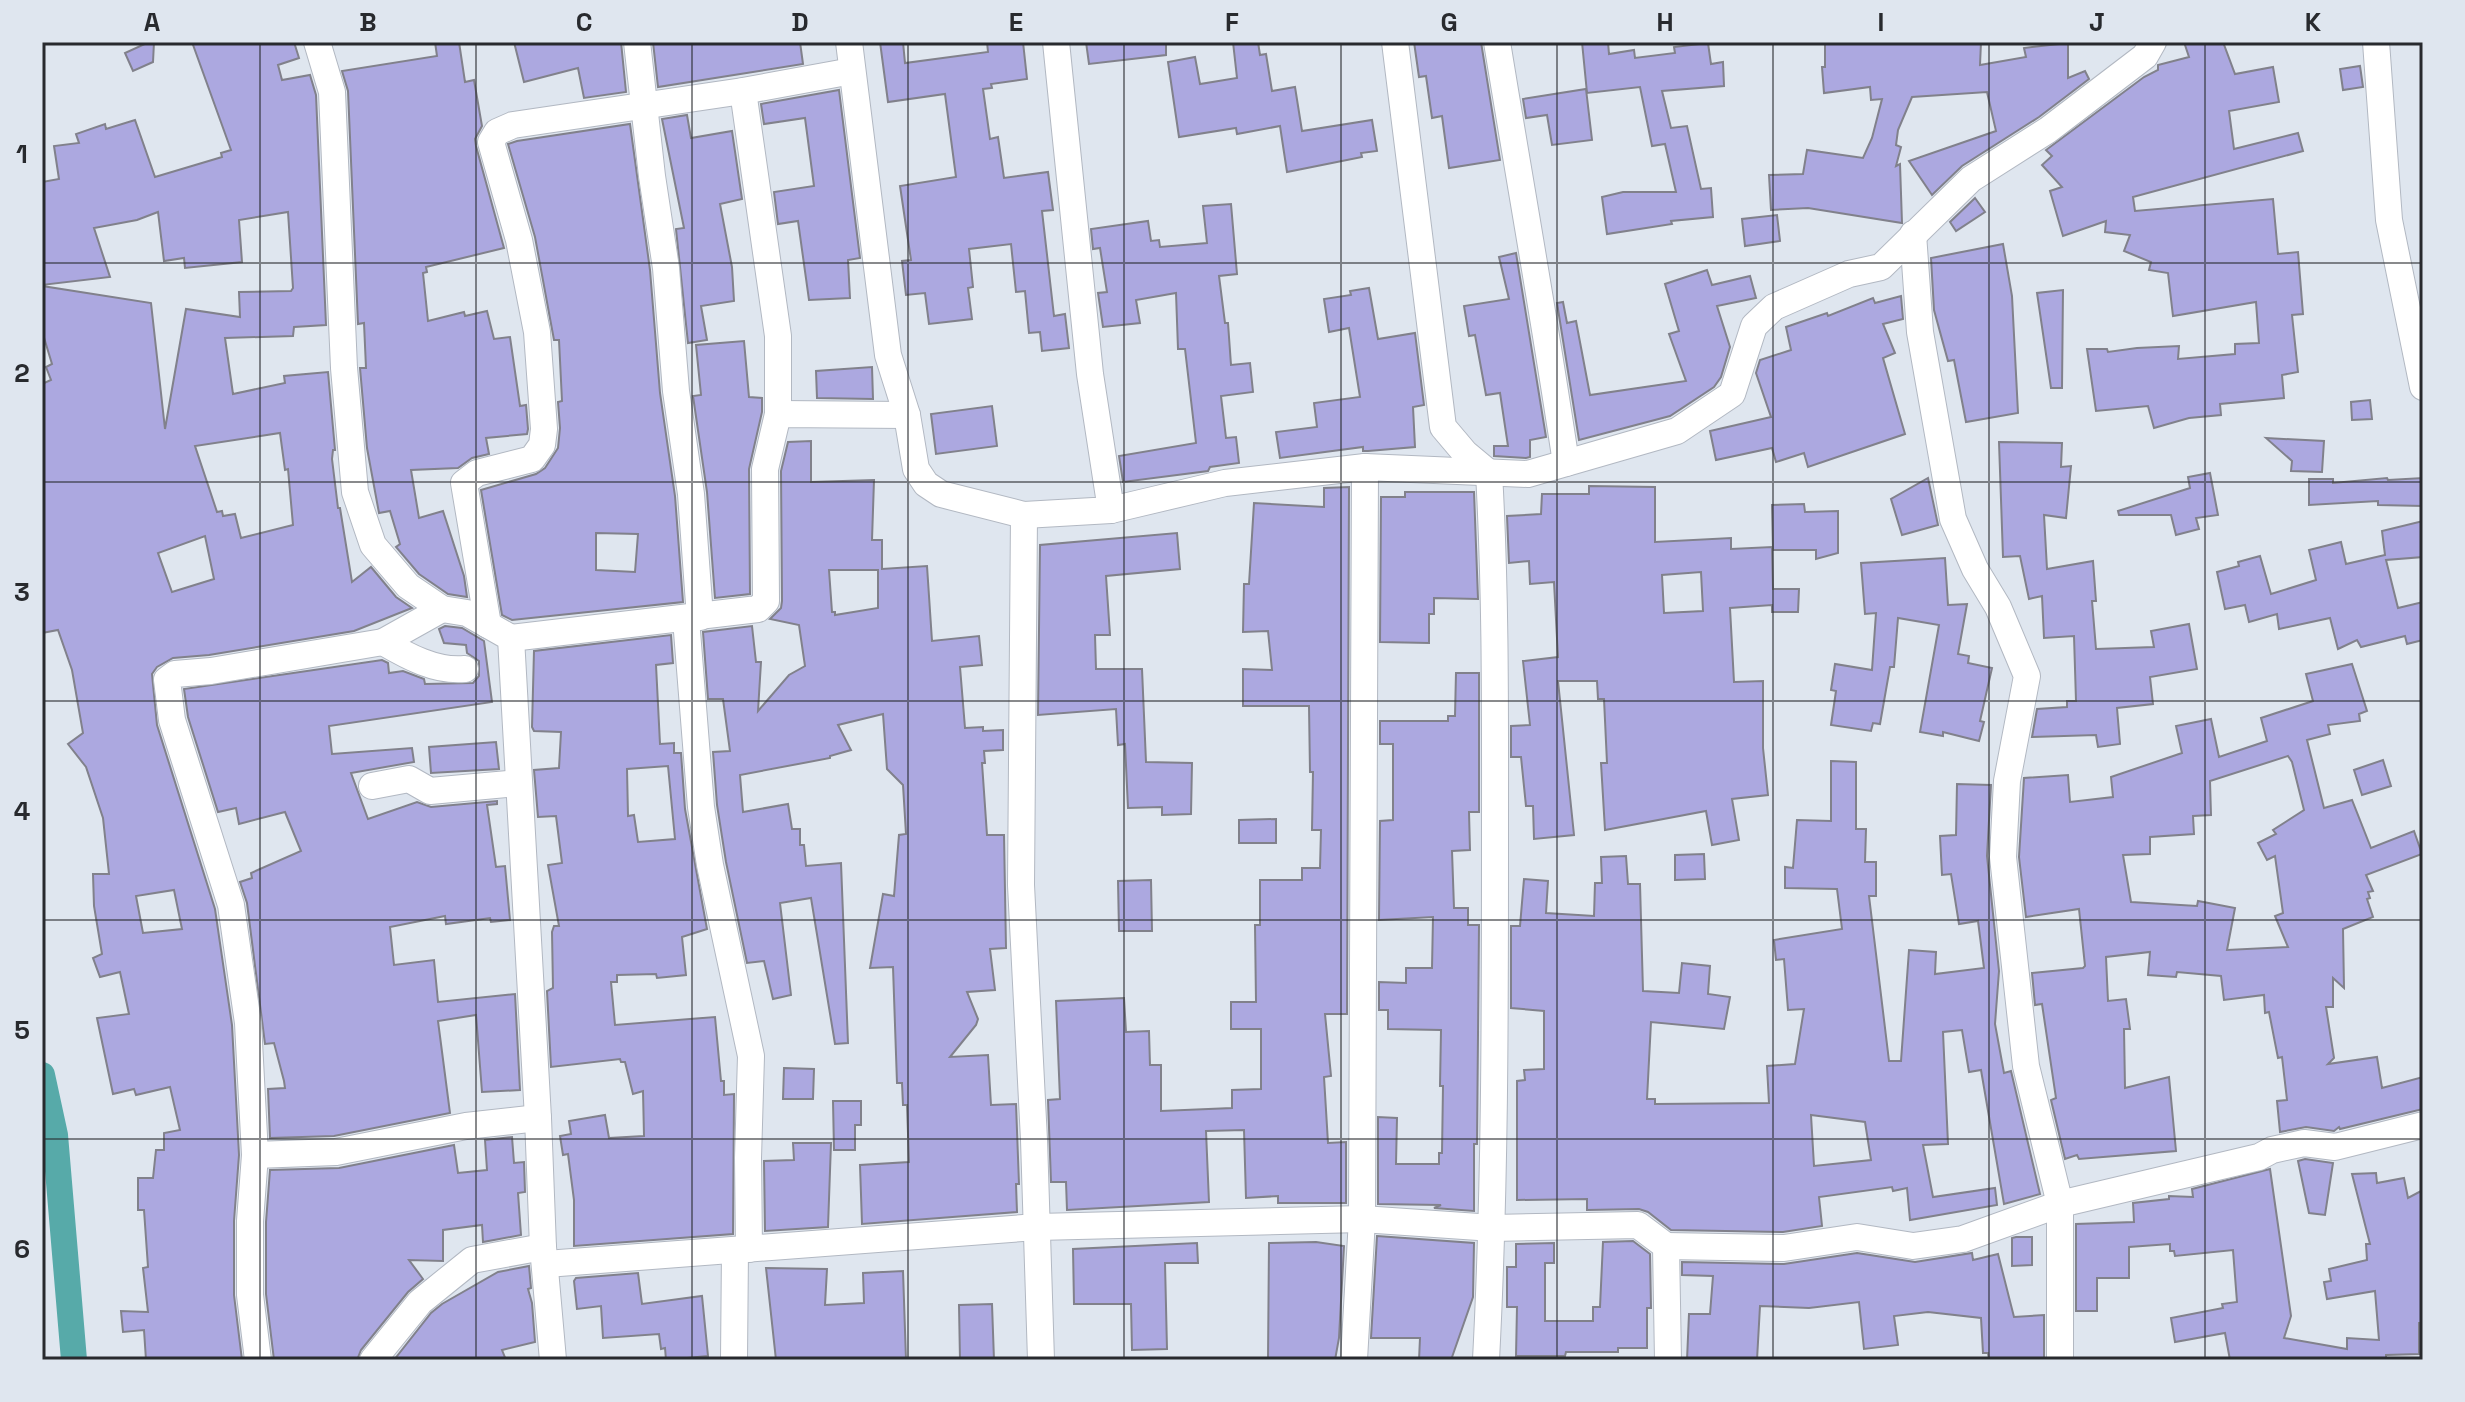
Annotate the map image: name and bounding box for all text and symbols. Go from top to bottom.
text: A [144,5,161,39]
text: B [359,5,377,39]
text: C [576,5,592,39]
text: D [791,5,809,39]
text: E [1009,5,1023,39]
text: F [1225,5,1239,39]
text: G [1440,5,1458,39]
text: H [1656,5,1674,39]
text: I [1878,5,1884,39]
text: J [2089,5,2105,39]
text: K [2305,5,2322,39]
text: 1 [16,137,28,171]
text: 2 [14,356,30,390]
text: 3 [14,575,30,609]
text: 4 [14,794,30,828]
text: 5 [14,1013,30,1047]
text: 6 [14,1232,30,1266]

